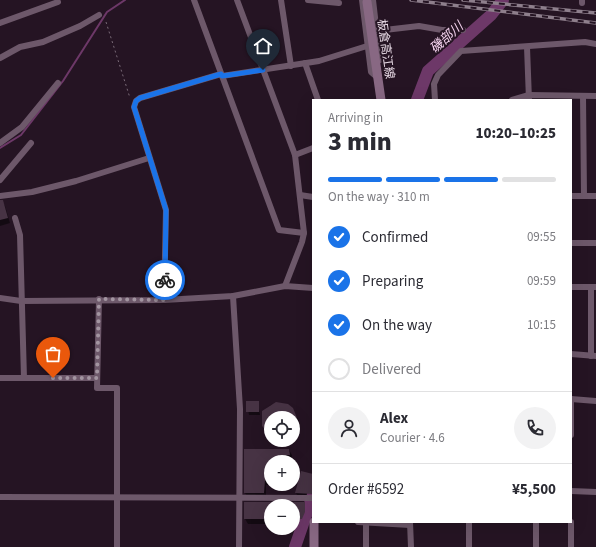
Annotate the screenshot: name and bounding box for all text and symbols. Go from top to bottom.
water label: 磯部川 [426,17,469,57]
street label: 板倉高江線 [373,18,398,80]
pin [246,29,280,70]
icon: home [252,35,274,57]
text: Arriving in [328,109,383,127]
text: 3 min [328,123,392,160]
text: 10:20–10:25 [475,123,556,144]
text: On the way · 310 m [328,188,430,206]
icon: check [328,226,350,248]
text: Confirmed [362,227,428,248]
text: 09:55 [527,228,556,246]
courier [145,260,185,300]
icon: bike [154,269,176,291]
icon: check [328,270,350,292]
text: Preparing [362,271,423,292]
text: 09:59 [527,272,556,290]
icon: check [328,314,350,336]
text: On the way [362,315,432,336]
text: 10:15 [527,316,556,334]
pin [36,337,70,378]
icon: bag [42,343,64,365]
text: Delivered [362,359,421,380]
button: person [328,407,370,449]
button: phone [514,407,556,449]
text: Alex [380,408,408,429]
map controls [264,411,300,535]
button: locate [264,411,300,447]
text: Courier · 4.6 [380,429,445,447]
button: + [264,455,300,491]
text: Order #6592 [328,479,404,500]
text: ¥5,500 [512,479,556,500]
button: − [264,499,300,535]

